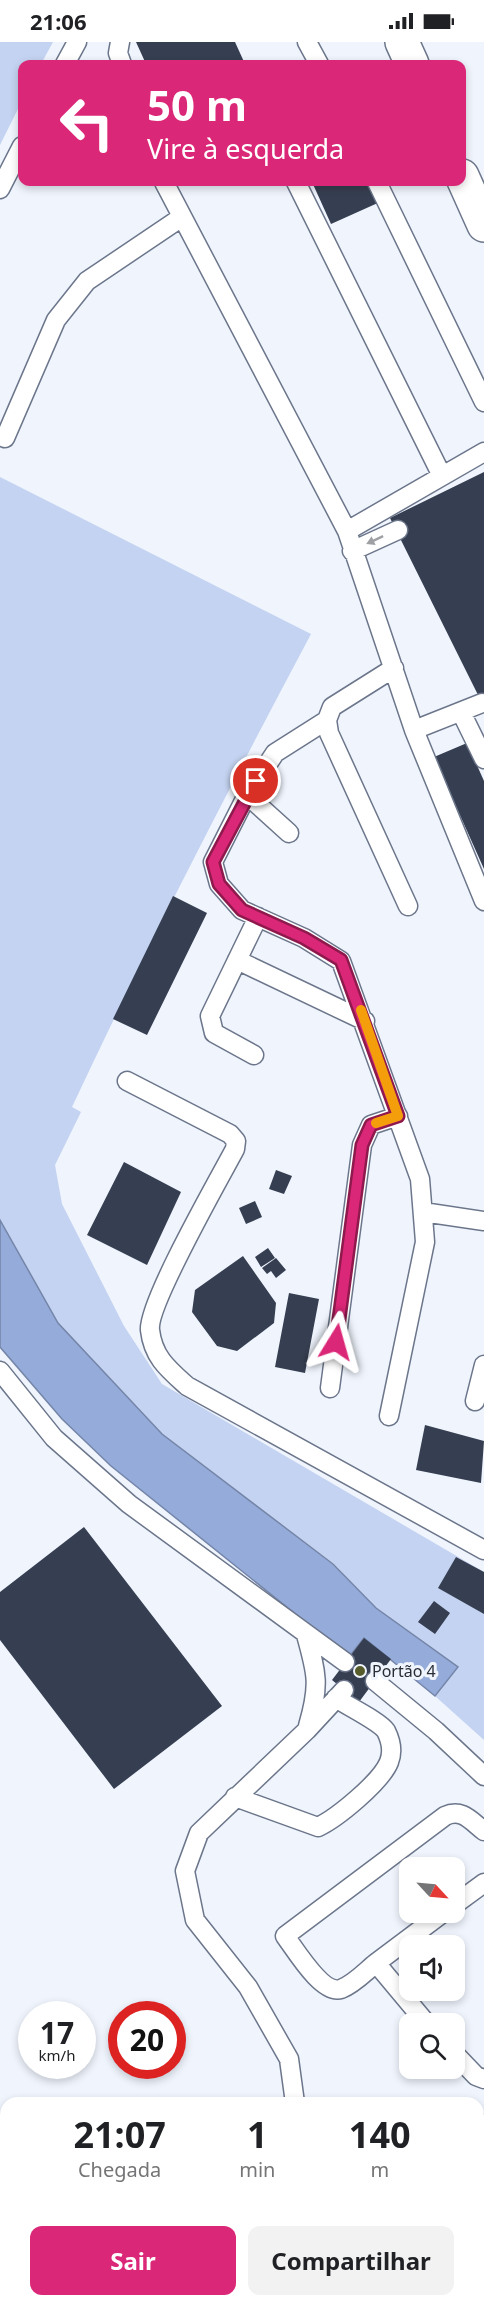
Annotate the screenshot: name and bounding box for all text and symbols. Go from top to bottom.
text: 21:06 [30,6,87,36]
text: 50 m [147,76,247,133]
icon: left [48,84,126,162]
text: Vire à esquerda [147,130,344,167]
one-way arrow [367,536,384,545]
pin [230,755,281,806]
icon: arrive [239,764,272,797]
position arrow [304,1310,368,1374]
place label: Portão 4 [372,1660,436,1682]
marker: Portão 4 [353,1664,367,1678]
north arrow [399,1857,465,1923]
map controls [399,1857,465,2079]
button: sound [399,1935,465,2001]
speed limit sign: 20 [108,2001,186,2079]
text: 17 [40,2012,74,2053]
button: search [399,2013,465,2079]
text: km/h [39,2045,75,2065]
text: 21:07 [73,2110,166,2159]
text: 1 [247,2110,268,2159]
text: 140 [349,2110,411,2159]
text: Chegada [78,2156,161,2183]
text: min [239,2156,275,2183]
text: m [370,2156,389,2183]
button: Sair [30,2226,236,2295]
button: Compartilhar [248,2226,454,2295]

